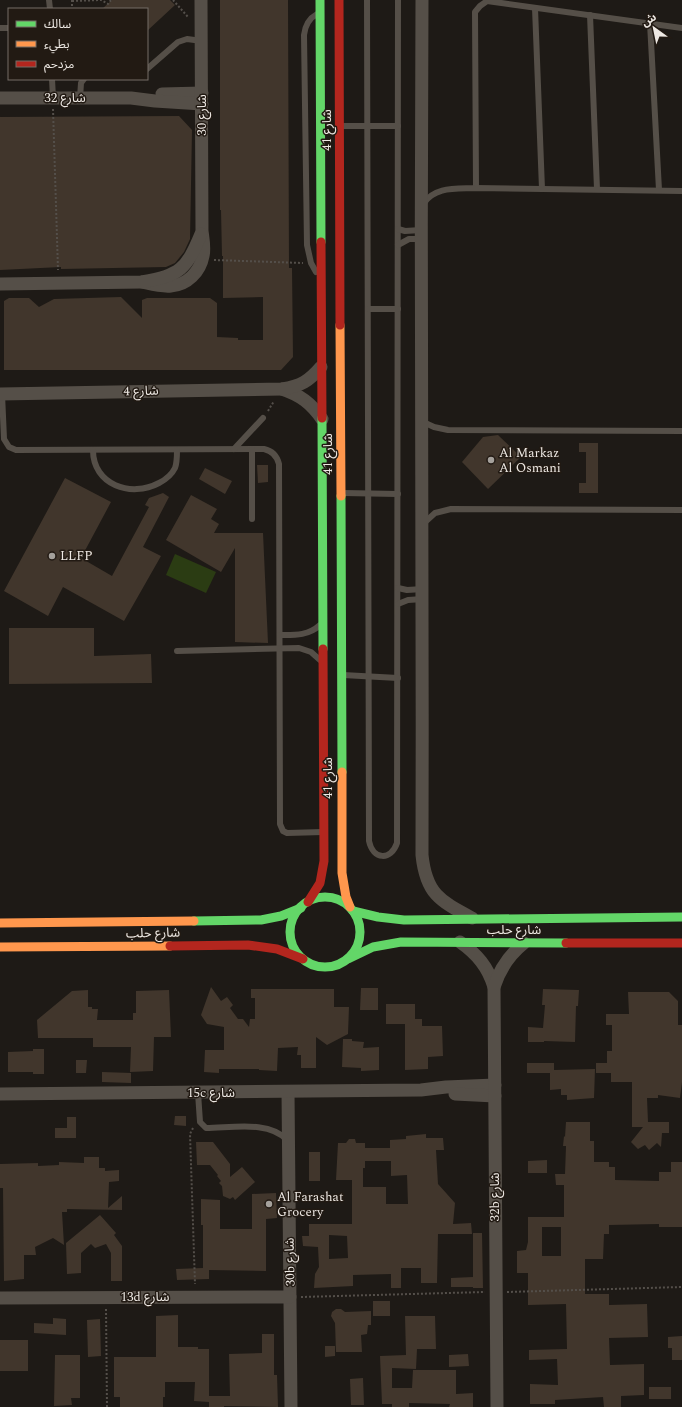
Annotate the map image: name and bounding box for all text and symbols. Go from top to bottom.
legend [8,8,148,80]
north arrow [634,8,674,48]
text: ش [638,9,660,31]
text: سالك [44,15,71,34]
text: بطيء [44,35,70,54]
text: مزدحم [44,55,74,74]
street label: شارع 32 [44,88,86,108]
street label: شارع 30 [192,94,212,136]
street label: شارع 41 [317,109,337,151]
street label: شارع 4 [123,381,159,401]
street label: شارع 41 [318,433,338,475]
place label: Al Markaz Al Osmani [499,443,561,478]
marker: Al Markaz Al Osmani [486,455,496,465]
place label: LLFP [60,546,92,566]
marker: LLFP [47,551,57,561]
street label: شارع 41 [318,757,338,799]
street label: شارع حلب [487,920,541,940]
street label: شارع حلب [126,923,180,943]
street label: 15c شارع [187,1083,235,1103]
street label: 32b شارع [485,1173,505,1221]
place label: Al Farashat Grocery [277,1187,344,1222]
marker: Al Farashat Grocery [264,1199,274,1209]
street label: 30b شارع [280,1237,300,1287]
street label: 13d شارع [121,1287,169,1307]

